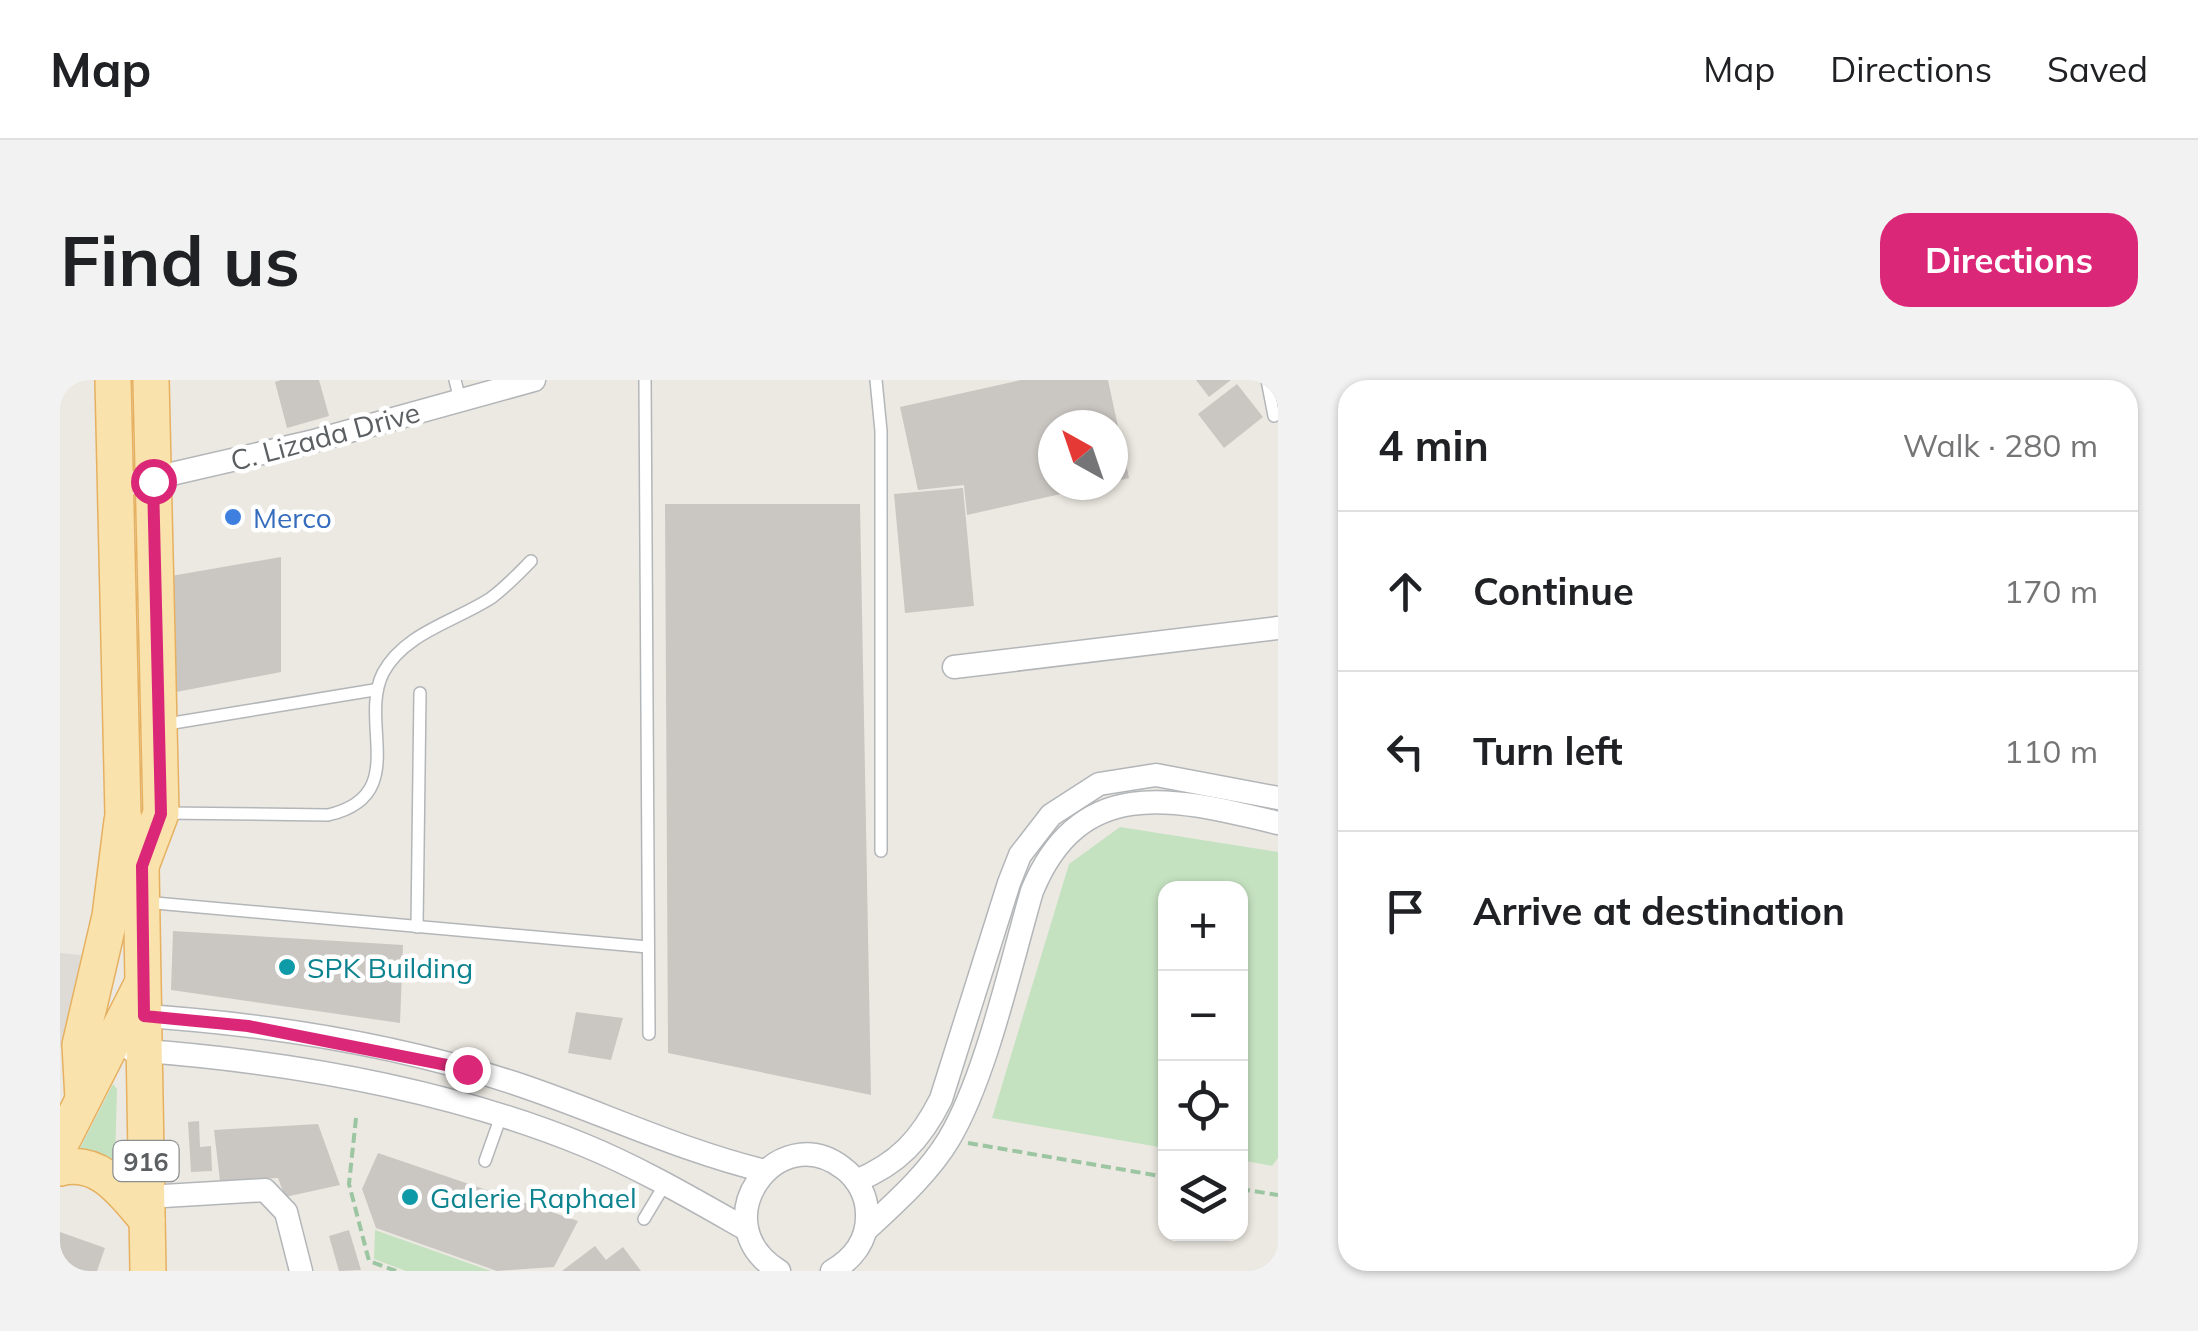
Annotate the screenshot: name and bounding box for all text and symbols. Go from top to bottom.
text: Map [50,39,151,99]
text: Map [1703,47,1775,91]
text: Directions [1830,47,1992,91]
text: Saved [2047,47,2148,91]
button: Directions [1880,213,2138,307]
text: Find us [60,216,300,304]
street label: C. Lizada Drive [226,394,424,478]
north arrow [1038,410,1128,500]
text: 4 min [1378,419,1489,472]
text: Walk · 280 m [1903,425,2098,465]
route start [131,459,177,505]
place label: Merco [253,500,332,535]
marker: Merco [222,506,244,528]
icon: ahead [1378,564,1433,619]
text: Continue [1473,567,1634,615]
text: 170 m [2004,571,2098,611]
icon: left [1378,724,1433,779]
text: Turn left [1473,727,1623,775]
text: 110 m [2004,731,2098,771]
map controls [1158,881,1248,1241]
button: + [1158,881,1248,971]
icon: arrive [1378,884,1433,939]
text: Arrive at destination [1473,887,1845,935]
place label: SPK Building [307,950,473,985]
marker: SPK Building [276,956,298,978]
button: − [1158,971,1248,1061]
route end [445,1047,491,1093]
button: locate [1158,1061,1248,1151]
road number: 916 [114,1141,178,1181]
button: layers [1158,1151,1248,1241]
place label: Galerie Raphael [430,1180,637,1215]
marker: Galerie Raphael [399,1186,421,1208]

